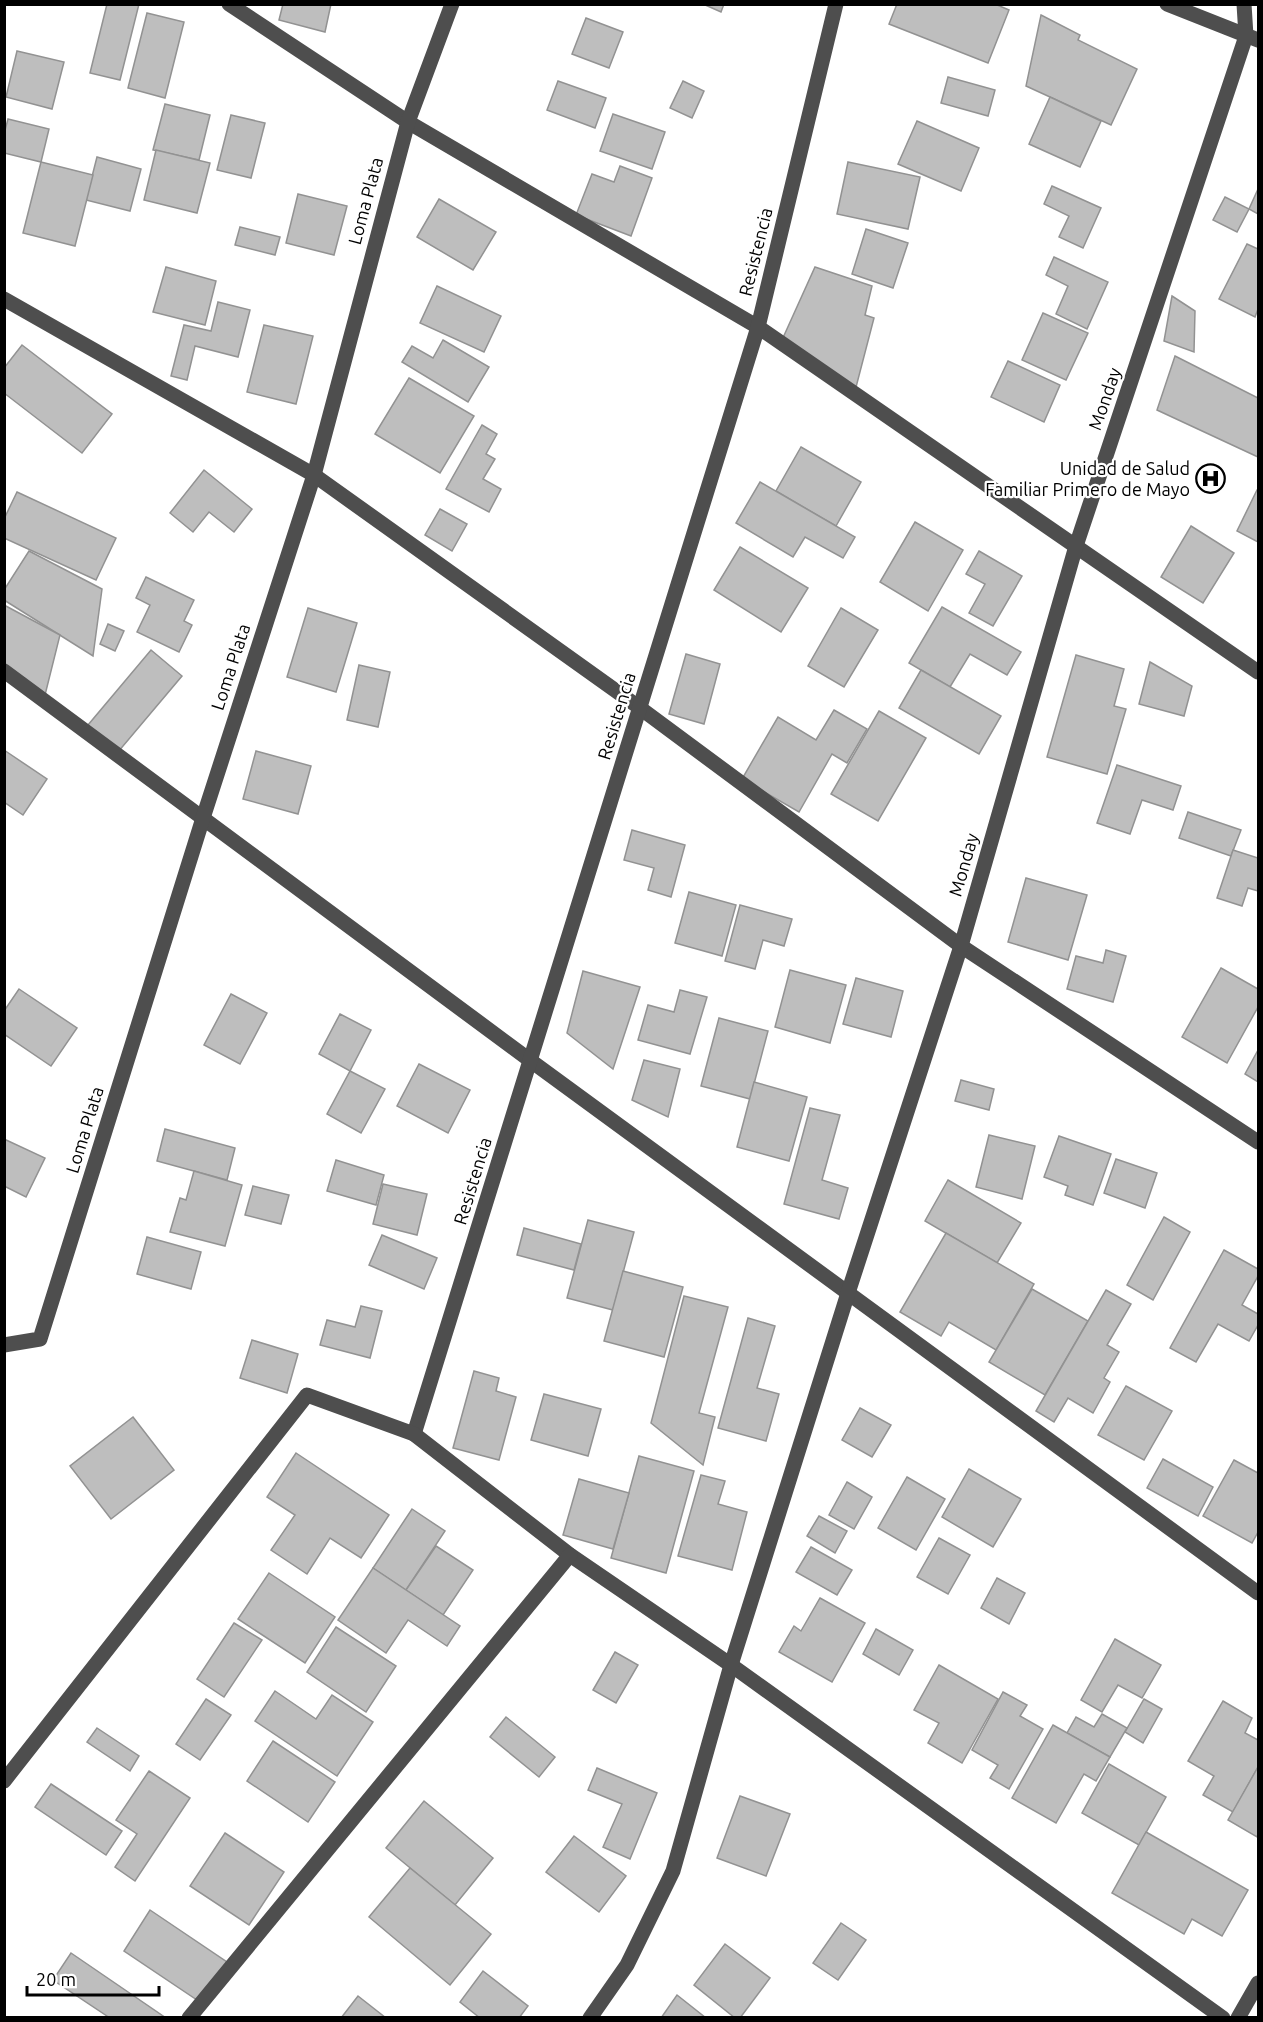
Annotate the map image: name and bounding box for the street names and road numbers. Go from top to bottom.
street label: Loma Plata [344,155,386,247]
street label: Resistencia [734,205,776,298]
street label: Monday [1084,364,1124,433]
street label: Loma Plata [207,621,253,712]
street label: Resistencia [593,670,639,762]
street label: Monday [944,830,982,899]
street label: Loma Plata [61,1084,107,1176]
street label: Resistencia [449,1135,495,1227]

